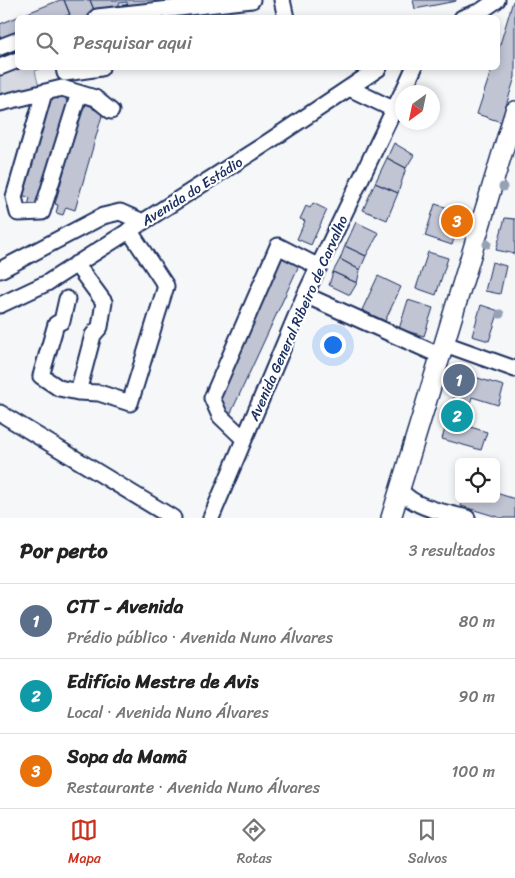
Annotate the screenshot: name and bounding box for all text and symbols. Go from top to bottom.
search box [15,15,500,70]
text: Pesquisar aqui [73,26,192,59]
icon: search [33,29,61,57]
north arrow [395,85,440,130]
street label: Avenida do Estádio [136,150,248,233]
pin: 3 [441,202,473,240]
street label: Avenida General Ribeiro de Carvalho [241,211,355,426]
your location [320,332,346,358]
pin: 1 [443,361,475,399]
pin: 2 [441,397,473,435]
map controls [455,458,500,503]
button: locate [455,458,500,503]
text: Por perto [20,532,108,570]
text: 3 resultados [409,536,495,565]
text: CTT - Avenida [67,590,183,623]
text: 1 [33,607,39,636]
text: 80 m [459,607,495,636]
text: Prédio público · Avenida Nuno Álvares [67,623,333,652]
text: Edifício Mestre de Avis [67,665,259,698]
text: 2 [31,682,41,711]
text: 90 m [459,682,495,711]
text: Local · Avenida Nuno Álvares [67,698,269,727]
text: Sopa da Mamã [67,740,187,773]
text: 3 [32,757,40,786]
text: 100 m [451,757,495,786]
text: Restaurante · Avenida Nuno Álvares [67,773,320,802]
tab: Mapa [68,816,101,871]
tab: Rotas [237,816,272,871]
tab: Salvos [408,816,447,871]

